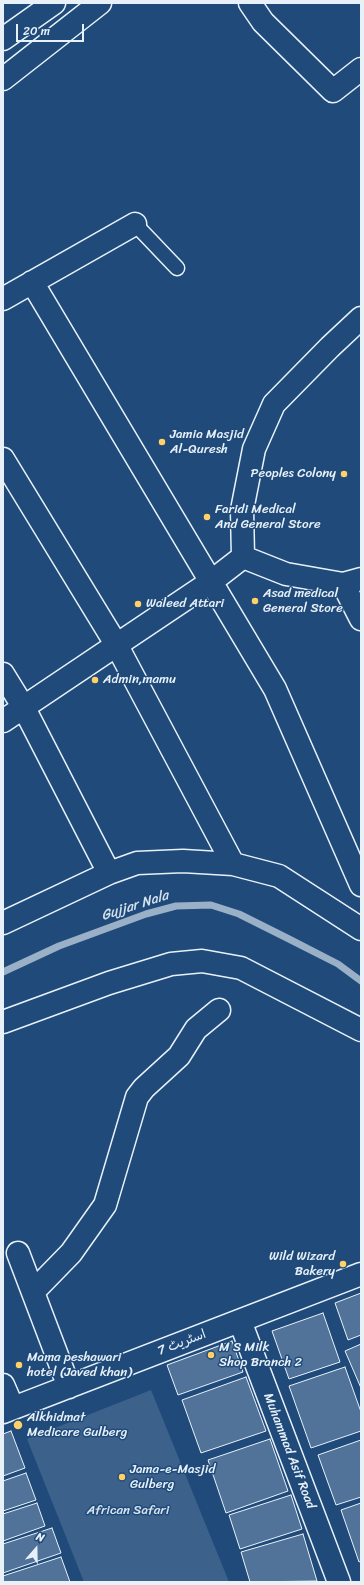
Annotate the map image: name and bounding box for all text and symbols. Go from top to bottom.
scale bar [18,16,86,42]
text: 20 m [23,20,50,42]
place label: Jamia Masjid Al-Quresh [170,427,244,458]
marker: Jamia Masjid Al-Quresh [157,437,167,447]
place label: Peoples Colony [251,466,336,482]
marker: Peoples Colony [339,469,349,479]
place label: Faridi Medical And General Store [215,502,321,533]
marker: Faridi Medical And General Store [202,512,212,522]
place label: Asad medical General Store [263,586,343,617]
place label: Waleed Attari [146,596,224,612]
marker: Asad medical General Store [250,596,260,606]
marker: Waleed Attari [133,599,143,609]
place label: Admin,mamu [103,672,176,688]
marker: Admin,mamu [90,675,100,685]
water label: Gujjar Nala [99,887,171,925]
place label: Wild Wizard Bakery [269,1249,335,1280]
marker: Wild Wizard Bakery [338,1259,348,1269]
street label: اسٹریٹ 7 [156,1327,208,1359]
place label: M S Milk Shop Branch 2 [219,1340,302,1371]
place label: Mama peshawari hotel (Javed khan) [27,1350,132,1381]
marker: M S Milk Shop Branch 2 [206,1350,216,1360]
marker: Mama peshawari hotel (Javed khan) [14,1360,24,1370]
street label: Muhammad Asif Road [260,1391,318,1511]
place label: Alkhidmat Medicare Gulberg [27,1410,127,1441]
marker: Alkhidmat Medicare Gulberg [12,1419,24,1431]
place label: Jama-e-Masjid Gulberg [130,1462,215,1493]
marker: Jama-e-Masjid Gulberg [117,1472,127,1482]
park label: African Safari [87,1503,169,1519]
text: N [33,1527,47,1547]
north arrow [16,1529,56,1569]

